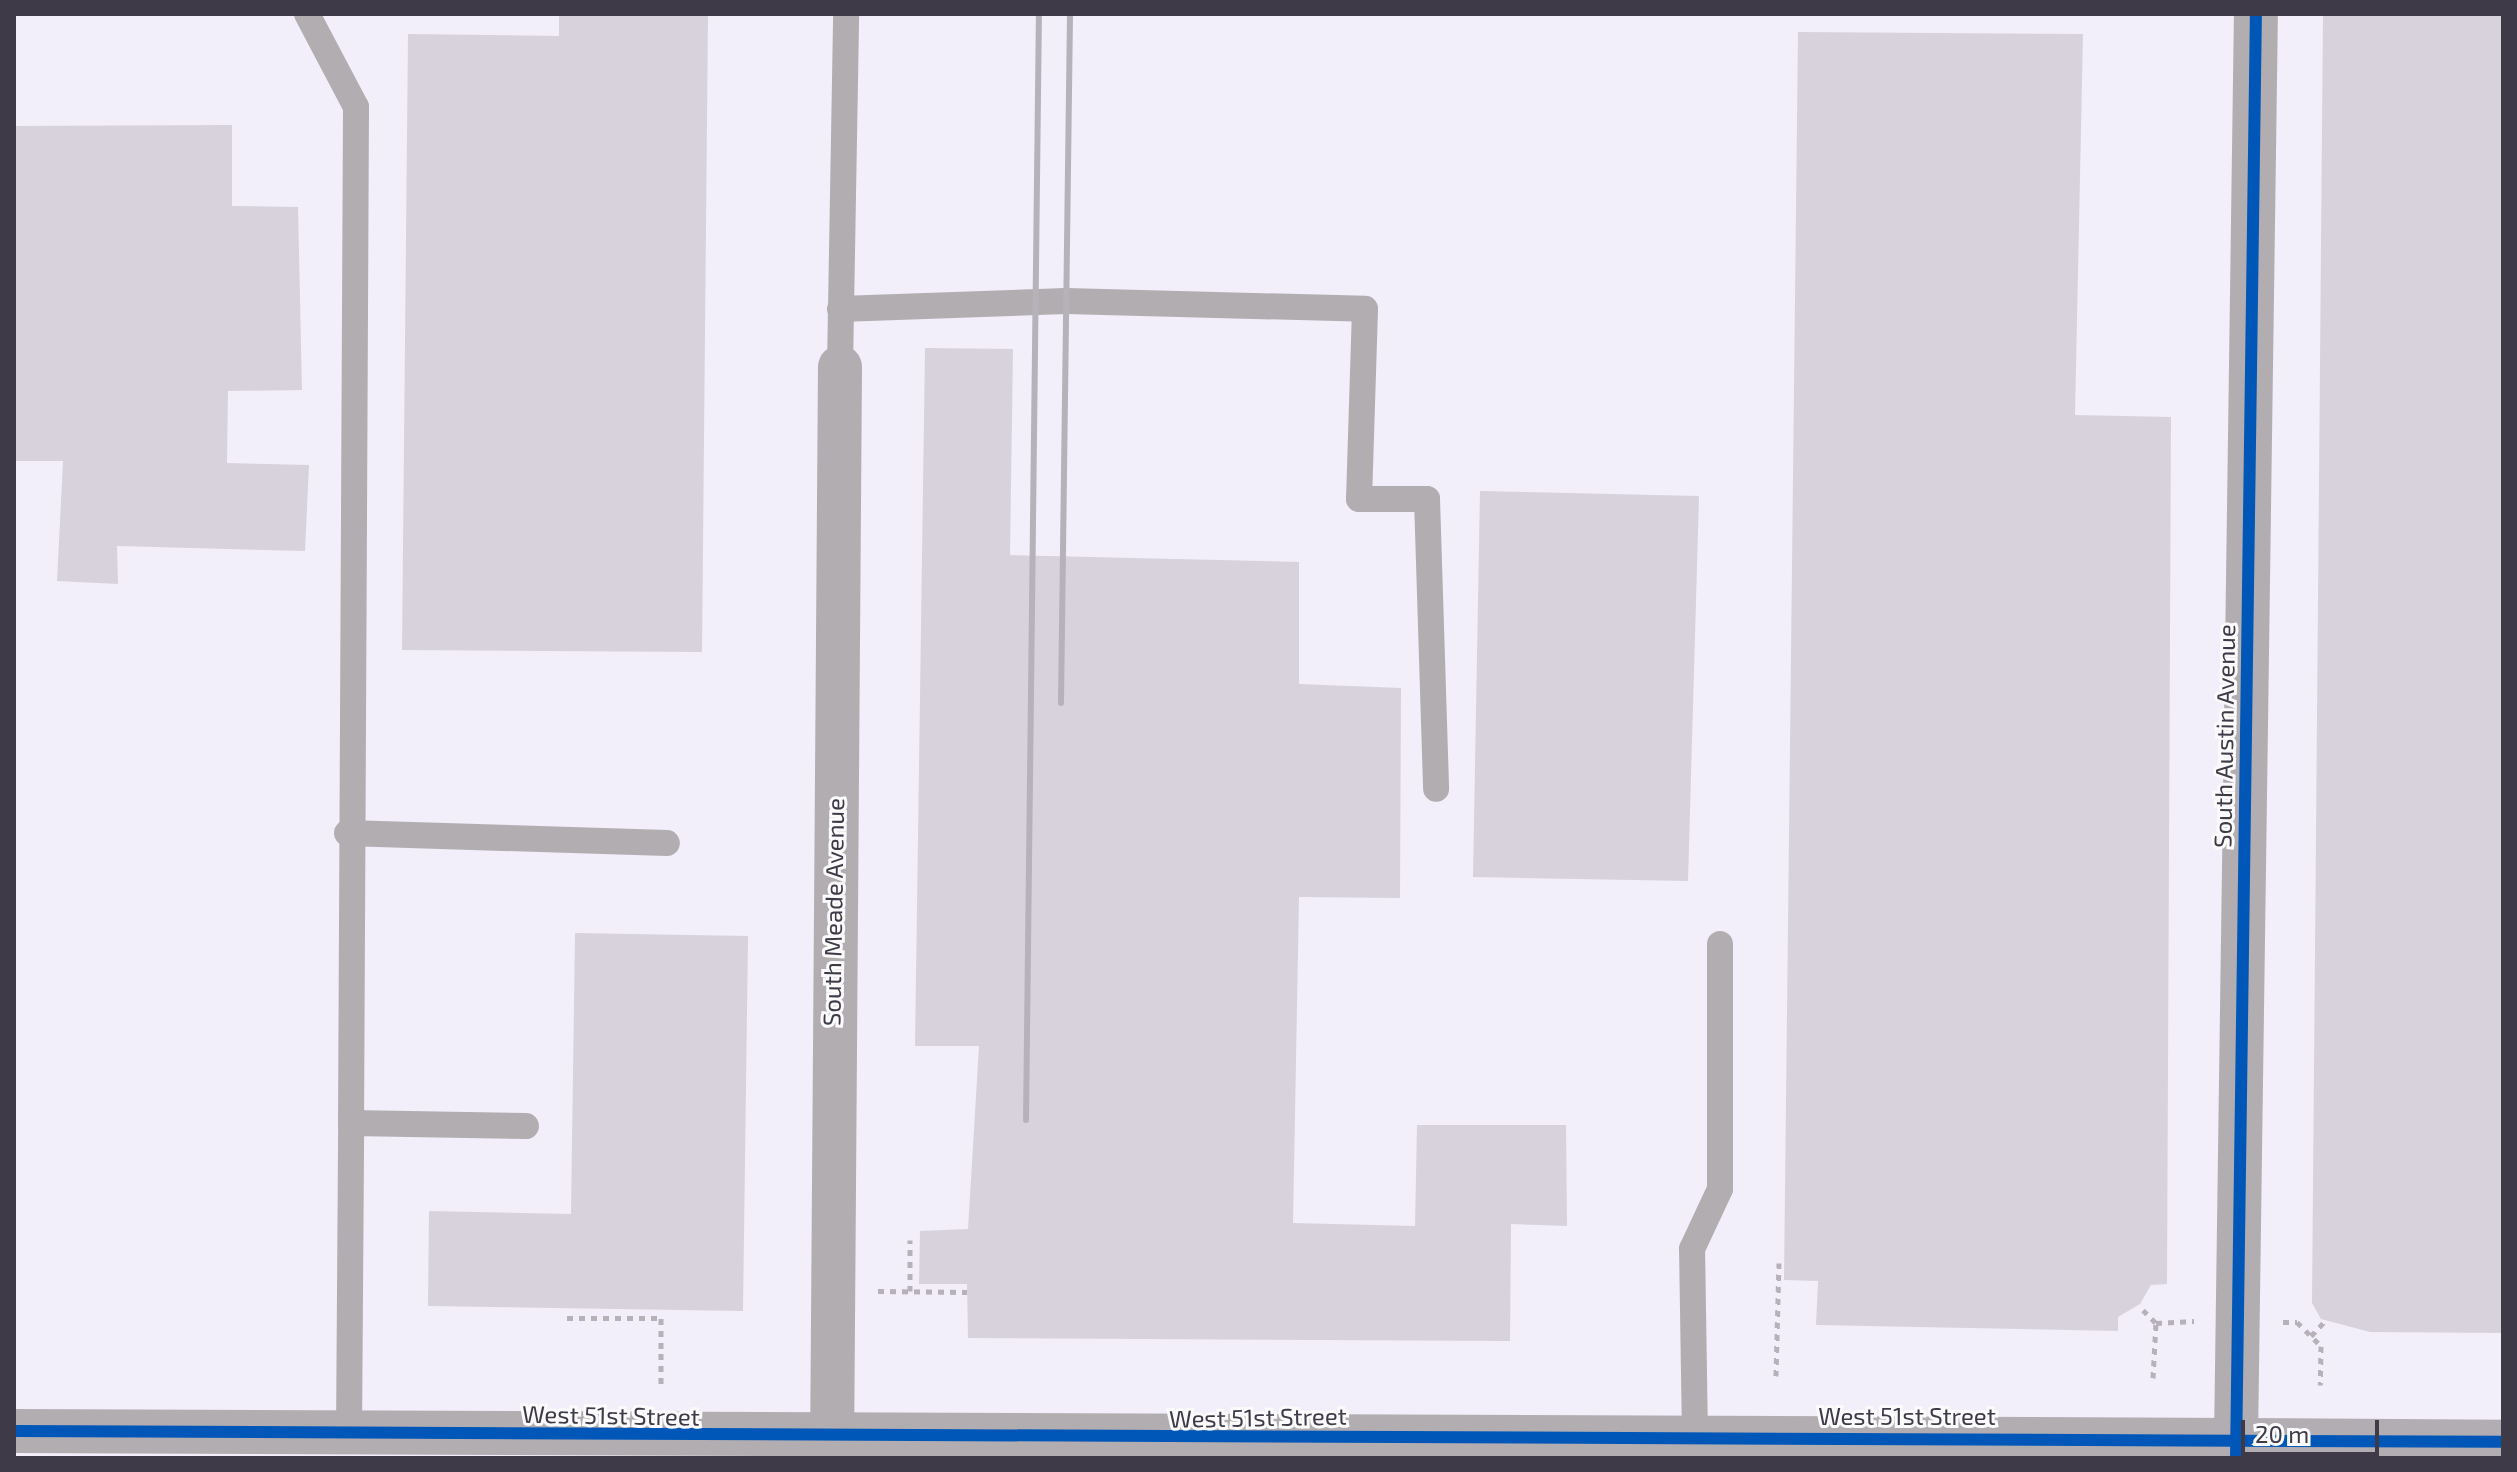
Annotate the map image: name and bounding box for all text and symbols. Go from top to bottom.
street label: South Austin Avenue [2208,623,2240,849]
street label: South Meade Avenue [817,797,849,1027]
street label: West 51st Street [522,1399,700,1431]
street label: West 51st Street [1169,1401,1347,1433]
street label: West 51st Street [1818,1402,1996,1430]
scale bar [2245,1404,2383,1454]
text: 20 m [2255,1419,2309,1448]

